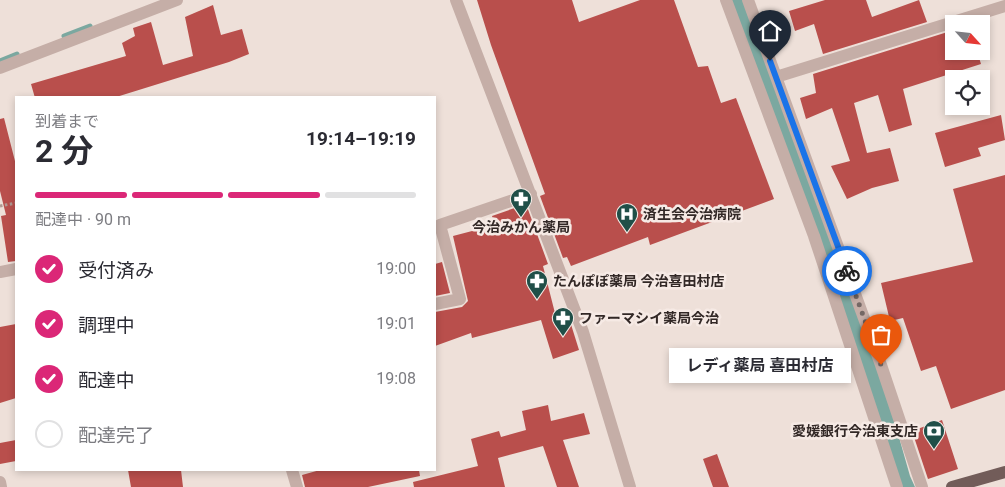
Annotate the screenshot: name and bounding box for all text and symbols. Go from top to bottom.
pin [749,10,791,61]
north arrow [945,15,990,60]
map controls [945,15,990,115]
icon: home [756,17,784,45]
button: locate [945,70,990,115]
text: 到着まで [35,112,99,131]
text: 19:14–19:19 [306,127,416,150]
text: 2 分 [35,132,93,170]
pharmacy icon: 今治みかん薬局 [509,187,533,218]
hospital icon: 済生会今治病院 [615,202,639,233]
place label: 済生会今治病院 [643,206,741,222]
text: 配達中 · 90 m [35,210,131,229]
place label: 今治みかん薬局 [472,219,570,235]
courier [822,246,872,296]
icon: check [35,255,63,283]
icon: bike [833,257,861,285]
text: 受付済み [78,259,154,282]
text: 19:00 [376,259,416,278]
pharmacy icon: たんぽぽ薬局 今治喜田村店 [525,269,549,300]
place label: たんぽぽ薬局 今治喜田村店 [553,273,724,289]
pharmacy icon: ファーマシイ薬局今治 [551,306,575,337]
icon: check [35,310,63,338]
place label: ファーマシイ薬局今治 [579,310,719,326]
text: 調理中 [78,314,135,337]
text: 19:01 [376,314,416,333]
pin [860,314,902,365]
icon: bag [867,321,895,349]
callout: レディ薬局 喜田村店 [668,348,851,382]
text: レディ薬局 喜田村店 [687,356,833,375]
icon: check [35,365,63,393]
text: 配達中 [78,369,135,392]
text: 19:08 [376,369,416,388]
bank icon: 愛媛銀行今治東支店 [922,419,946,450]
place label: 愛媛銀行今治東支店 [792,423,918,439]
text: 配達完了 [78,424,154,447]

